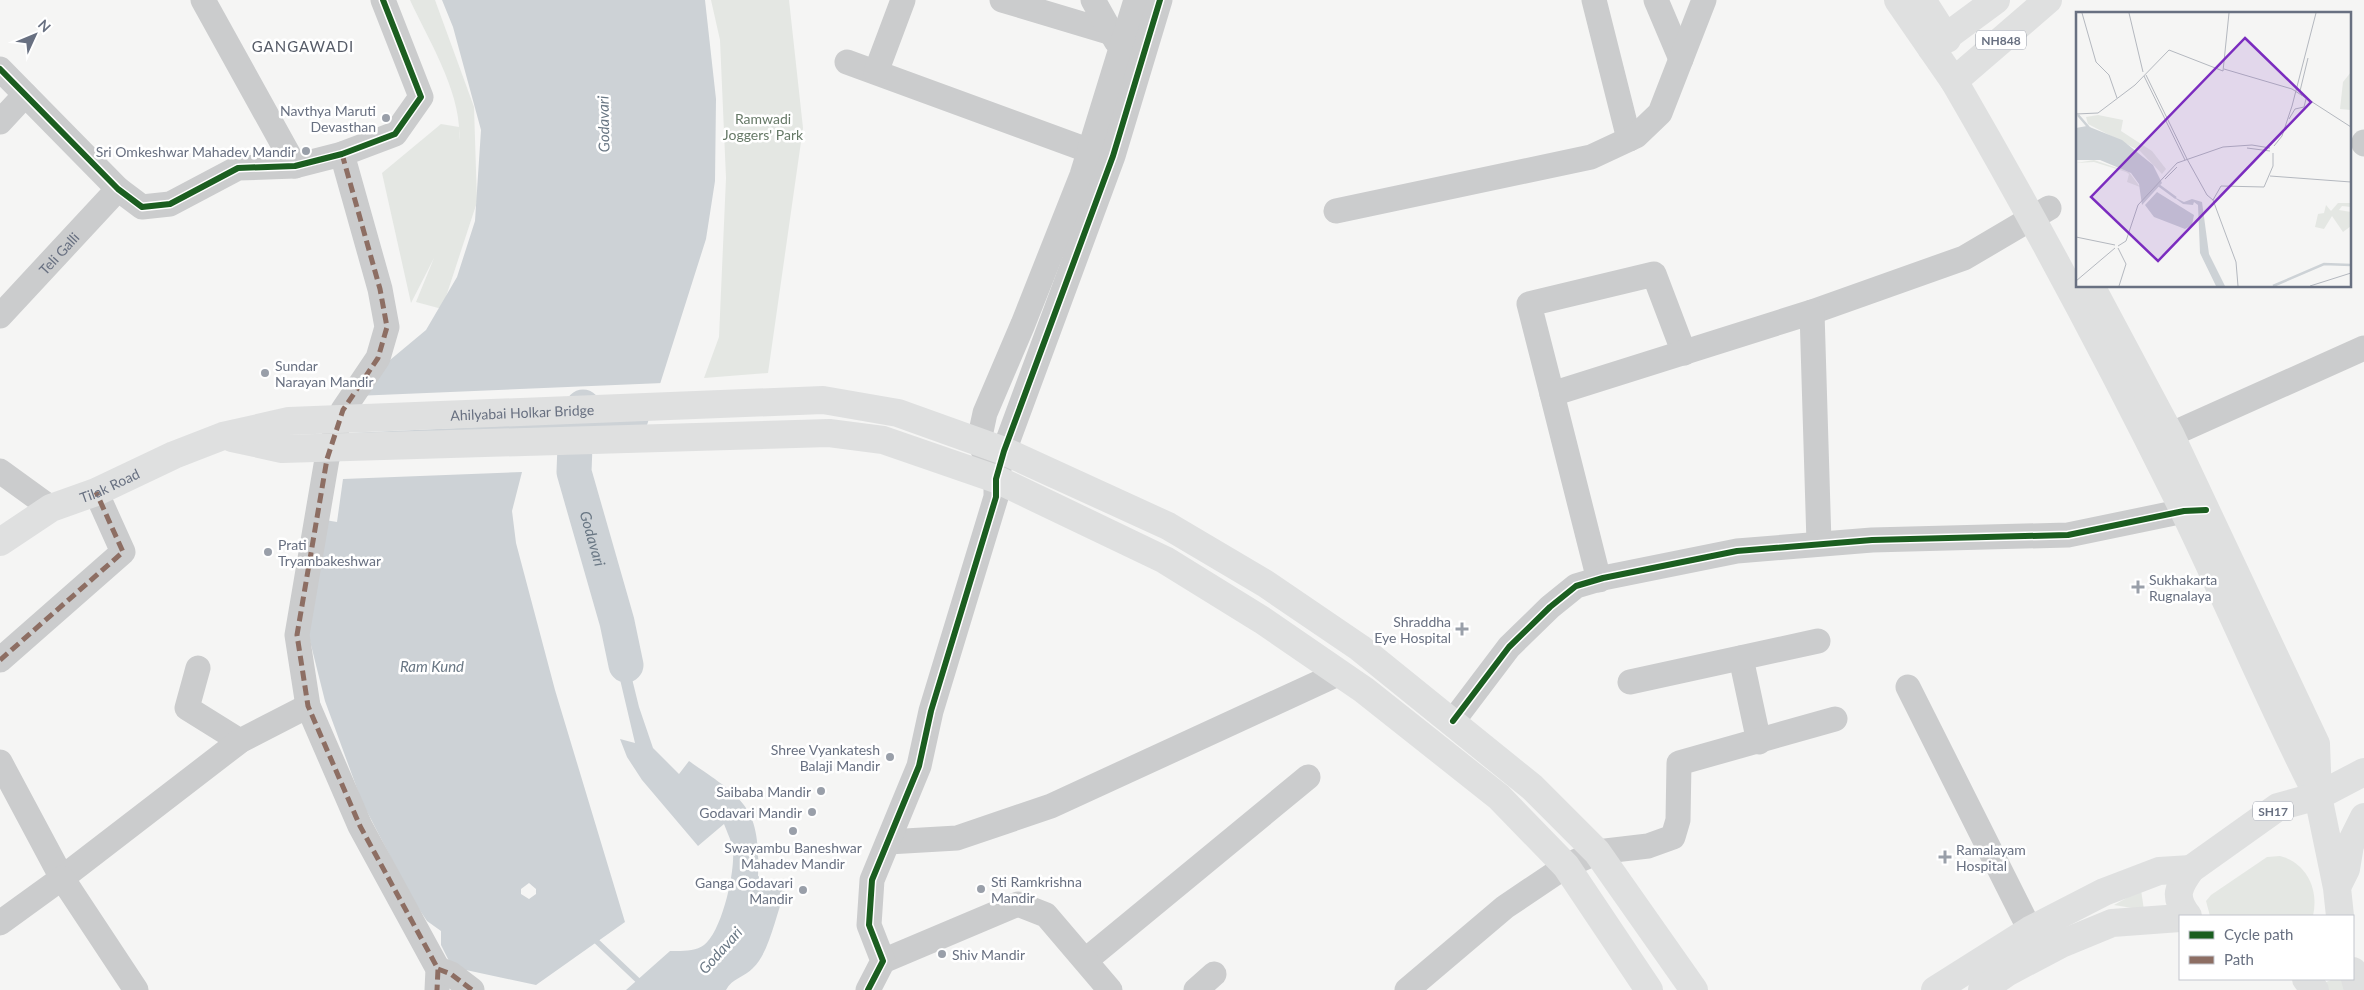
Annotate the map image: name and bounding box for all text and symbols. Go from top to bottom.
north arrow [10,10,60,60]
inset map [2076,12,2352,288]
text: N [35,16,55,35]
road number: NH848 [1976,30,2026,50]
district label: GANGAWADI [252,37,354,55]
water label: Godavari [593,95,612,152]
place label: Navthya Maruti Devasthan [280,102,376,135]
park label: Ramwadi Joggers' Park [723,110,804,143]
marker: Navthya Maruti Devasthan [380,112,392,124]
place label: Sri Omkeshwar Mahadev Mandir [96,143,296,160]
marker: Sri Omkeshwar Mahadev Mandir [300,145,312,157]
street label: Teli Galli [35,228,82,278]
place label: Sundar Narayan Mandir [275,357,374,390]
marker: Sundar Narayan Mandir [259,367,271,379]
street label: Ahilyabai Holkar Bridge [450,401,594,423]
street label: Tilak Road [77,464,142,506]
water label: Godavari [577,509,610,569]
place label: Prati Tryambakeshwar [278,536,381,569]
marker: Prati Tryambakeshwar [262,546,274,558]
place label: Sukhakarta Rugnalaya [2149,571,2217,604]
marker: Sukhakarta Rugnalaya [2131,580,2145,594]
place label: Shraddha Eye Hospital [1374,613,1451,646]
marker: Shraddha Eye Hospital [1455,622,1469,636]
water label: Ram Kund [400,657,464,675]
place label: Shree Vyankatesh Balaji Mandir [771,741,880,774]
marker: Shree Vyankatesh Balaji Mandir [884,751,896,763]
place label: Saibaba Mandir [716,783,811,800]
marker: Saibaba Mandir [815,785,827,797]
road number: SH17 [2253,801,2293,820]
place label: Godavari Mandir [699,804,802,821]
marker: Godavari Mandir [806,806,818,818]
marker: Swayambu Baneshwar Mahadev Mandir [787,825,799,837]
place label: Swayambu Baneshwar Mahadev Mandir [724,839,862,872]
place label: Ramalayam Hospital [1956,841,2026,874]
marker: Ramalayam Hospital [1938,850,1952,864]
place label: Sti Ramkrishna Mandir [991,873,1082,906]
place label: Ganga Godavari Mandir [695,874,793,907]
marker: Sti Ramkrishna Mandir [975,883,987,895]
marker: Ganga Godavari Mandir [797,884,809,896]
legend [2179,915,2354,980]
water label: Godavari [694,923,746,977]
text: Cycle path [2224,925,2293,943]
place label: Shiv Mandir [952,946,1025,963]
marker: Shiv Mandir [936,948,948,960]
text: Path [2224,950,2254,968]

